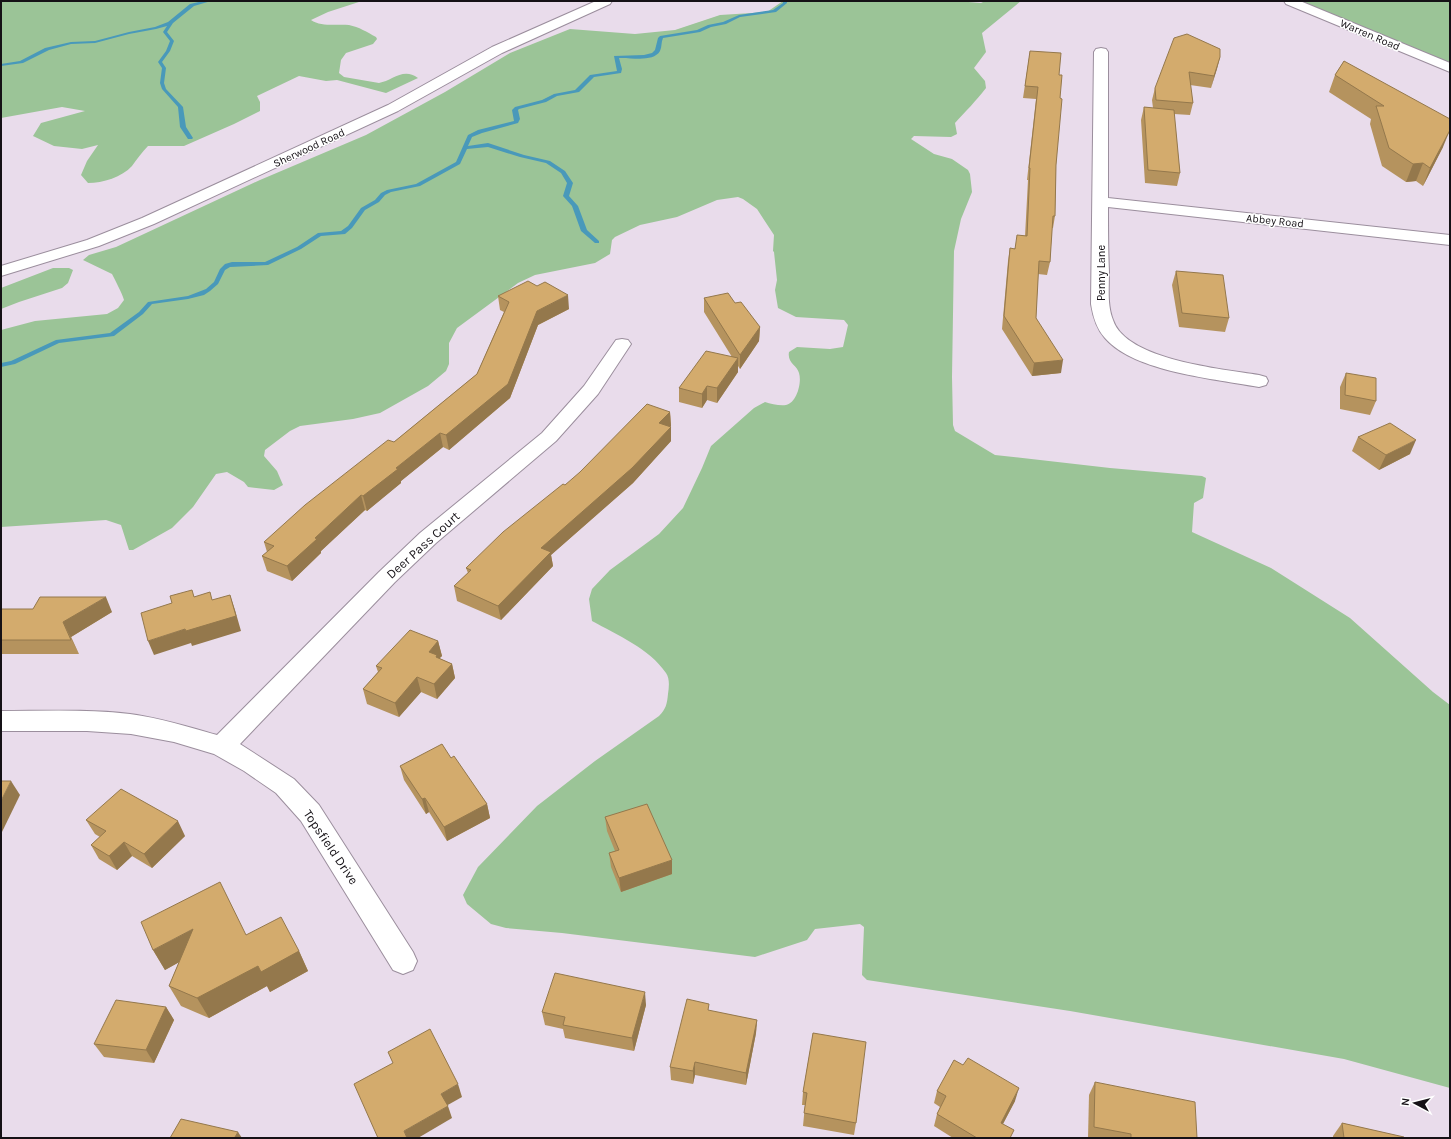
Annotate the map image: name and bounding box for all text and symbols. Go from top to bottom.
street label: Warren Road [1338,17,1402,53]
street label: Sherwood Road [271,126,347,170]
street label: Abbey Road [1245,212,1305,230]
street label: Penny Lane [1095,245,1108,301]
street label: Deer Pass Court [383,508,463,582]
street label: Topsfield Drive [301,807,362,887]
north arrow [1395,1083,1435,1123]
text: N [1399,1097,1413,1107]

